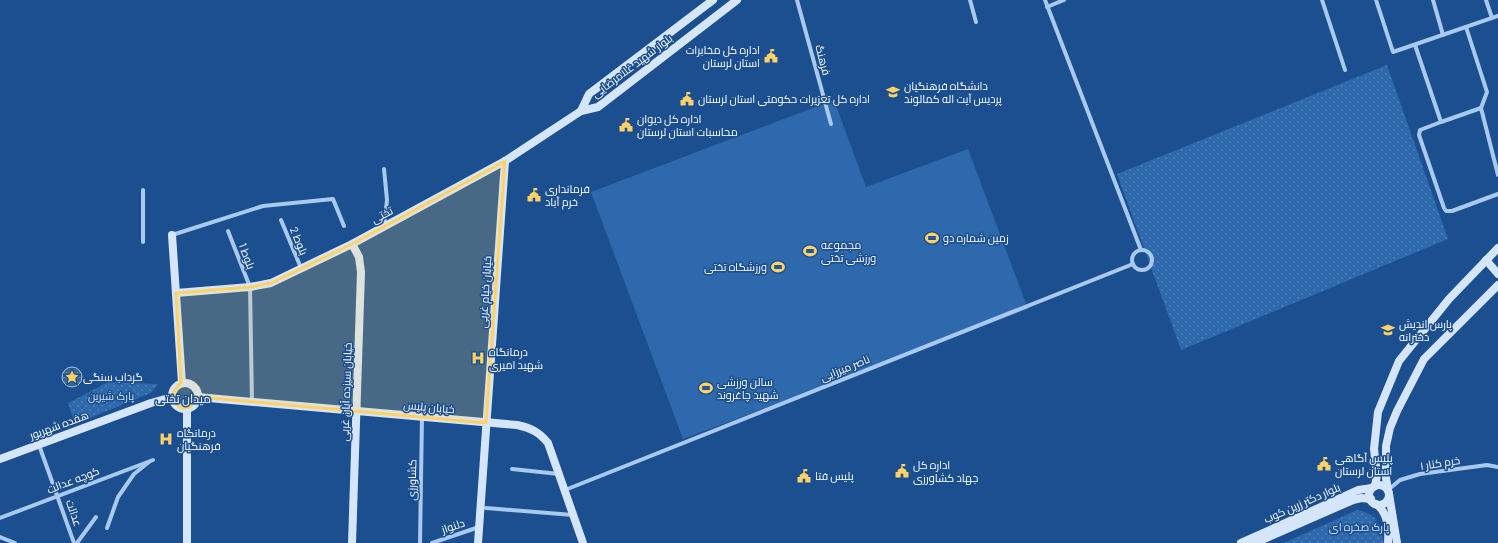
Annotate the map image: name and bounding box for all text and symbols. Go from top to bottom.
street label: بلوار شهید غلامرضایی [589,31,675,101]
place label: اداره کل مخابرات استان لرستان [686,43,760,70]
street label: فرهنگ [812,43,834,77]
public building icon: اداره کل مخابرات استان لرستان [763,48,779,64]
place label: دانشگاه فرهنگیان پردیس آیت اله کمالوند [904,79,1002,106]
school or university icon: دانشگاه فرهنگیان پردیس آیت اله کمالوند [885,84,901,100]
public building icon: اداره کل تعزیرات حکومتی استان لرستان [679,91,695,107]
place label: اداره کل تعزیرات حکومتی استان لرستان [698,92,870,106]
place label: اداره کل دیوان محاسبات استان لرستان [637,112,738,139]
public building icon: اداره کل دیوان محاسبات استان لرستان [618,117,634,133]
place label: فرمانداری خرم آباد [545,182,590,210]
public building icon: فرمانداری خرم آباد [526,187,542,203]
street label: تختی [369,204,395,226]
street label: بلوط 2 [287,225,311,257]
sports icon: زمین شماره دو [924,230,940,246]
place label: زمین شماره دو [943,231,1009,245]
place label: مجموعه ورزشی تختی [821,238,876,265]
street label: بلوط 1 [236,241,258,271]
sports icon: مجموعه ورزشی تختی [802,243,818,259]
street label: خیابان خیام غربی [475,255,496,329]
sports icon: ورزشگاه تختی [770,259,786,275]
place label: ورزشگاه تختی [704,260,767,274]
place label: پارس اندیش دخترانه [1399,317,1452,344]
school or university icon: پارس اندیش دخترانه [1380,322,1396,338]
street label: خیابان سیزده آبان غربی [337,342,355,442]
place label: درمانگاه شهید امیری [489,345,543,372]
hospital icon: درمانگاه شهید امیری [470,350,486,366]
street label: ناصر میرزایی [818,352,872,384]
place icon: گرداب سنگی [64,369,80,385]
place label: گرداب سنگی [83,370,143,384]
place label: سالن ورزشی شهید چاغروند [717,375,779,402]
sports icon: سالن ورزشی شهید چاغروند [698,380,714,396]
park label: پارک شیرین [88,389,134,403]
district label: میدان تختی [155,391,211,406]
street label: خیابان پلیس [403,398,455,416]
street label: هفده شهریور [26,408,91,443]
place label: درمانگاه فرهنگیان [177,426,221,453]
hospital icon: درمانگاه فرهنگیان [158,431,174,447]
place label: پلیس آگاهی استان لرستان [1335,451,1393,478]
street label: خرم کنار ۱ [1419,453,1461,474]
public building icon: پلیس آگاهی استان لرستان [1316,456,1332,472]
place label: اداره کل جهاد کشاورزی [913,458,978,485]
street label: کشاورزی [405,459,419,501]
public building icon: اداره کل جهاد کشاورزی [894,463,910,479]
street label: کوچه عدالت [45,464,101,496]
public building icon: پلیس فتا [796,468,812,484]
place label: پلیس فتا [815,469,854,483]
street label: بلوار دکتر زرین کوب [1262,480,1342,526]
street label: عدالت [64,498,85,528]
street label: دلنواز [439,516,467,537]
park label: پارک صخره ای [1329,520,1389,534]

